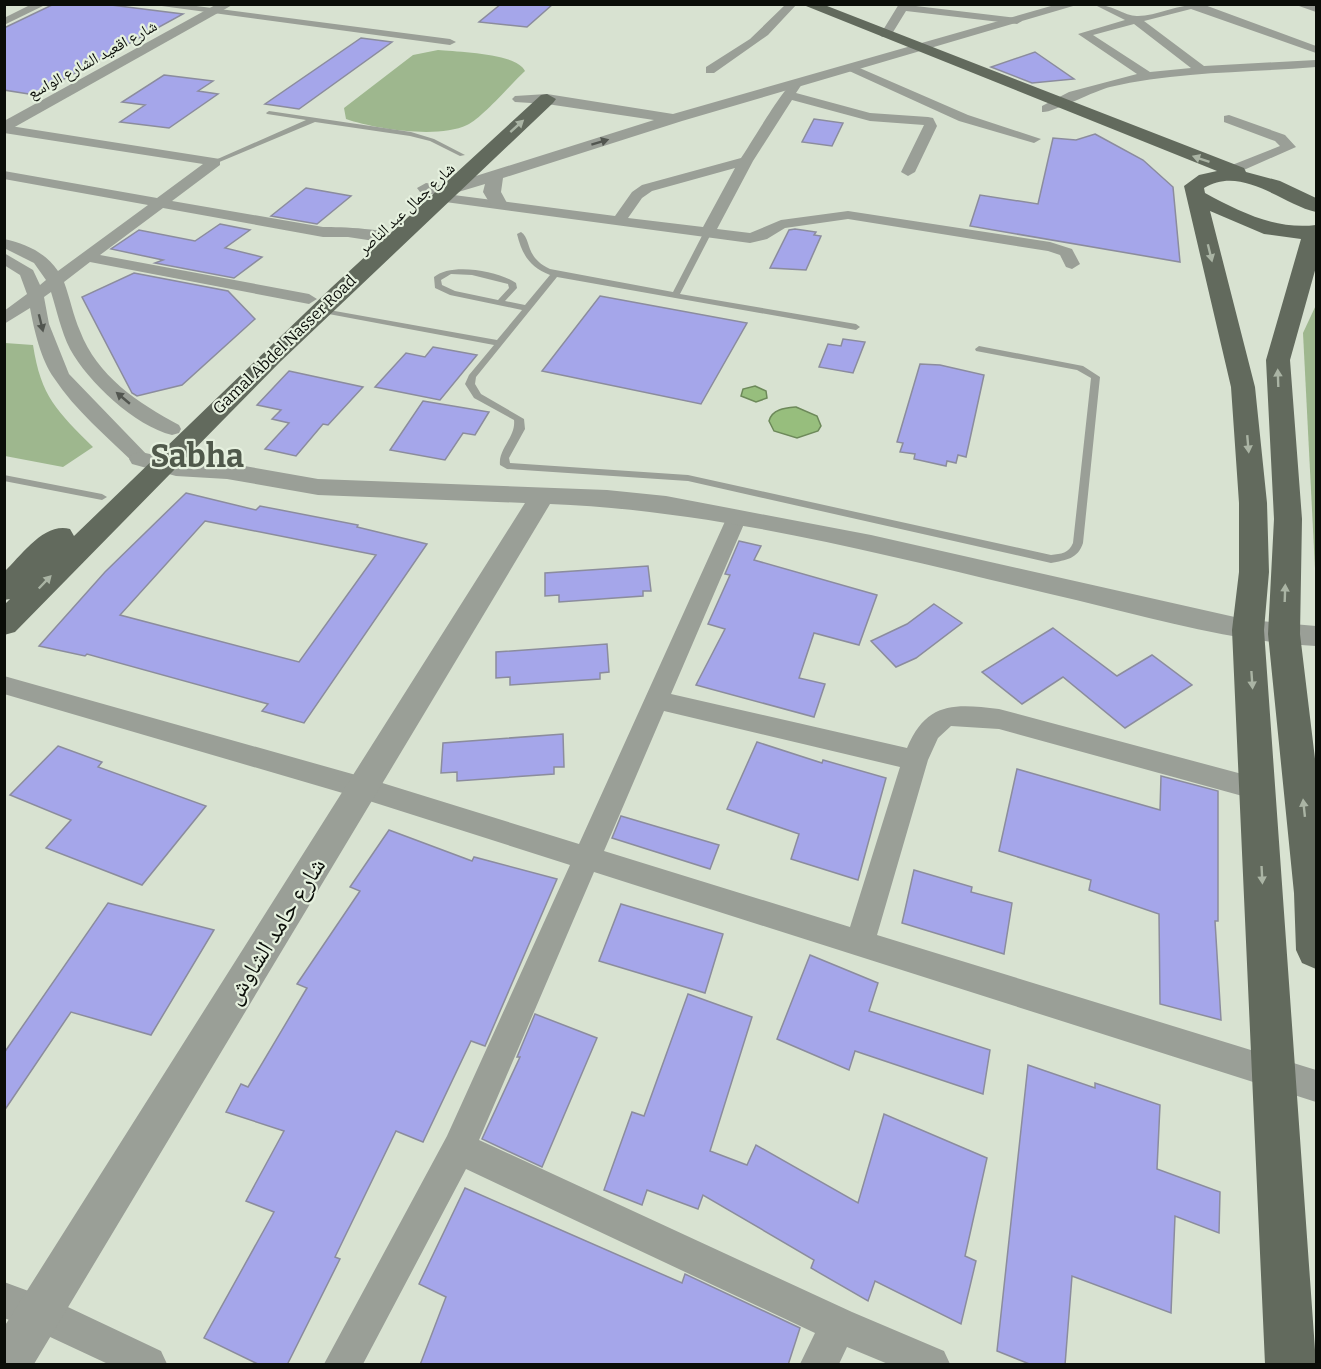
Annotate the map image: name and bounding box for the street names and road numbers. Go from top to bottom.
street label: شارع اقعيد الشارع الواسع [24,16,161,104]
street label: شارع جمال عبد الناصر [353,159,459,260]
street label: Gamal Abdel Nasser Road [209,271,360,418]
street label: شارع حامد الشاوش [219,853,332,1010]

